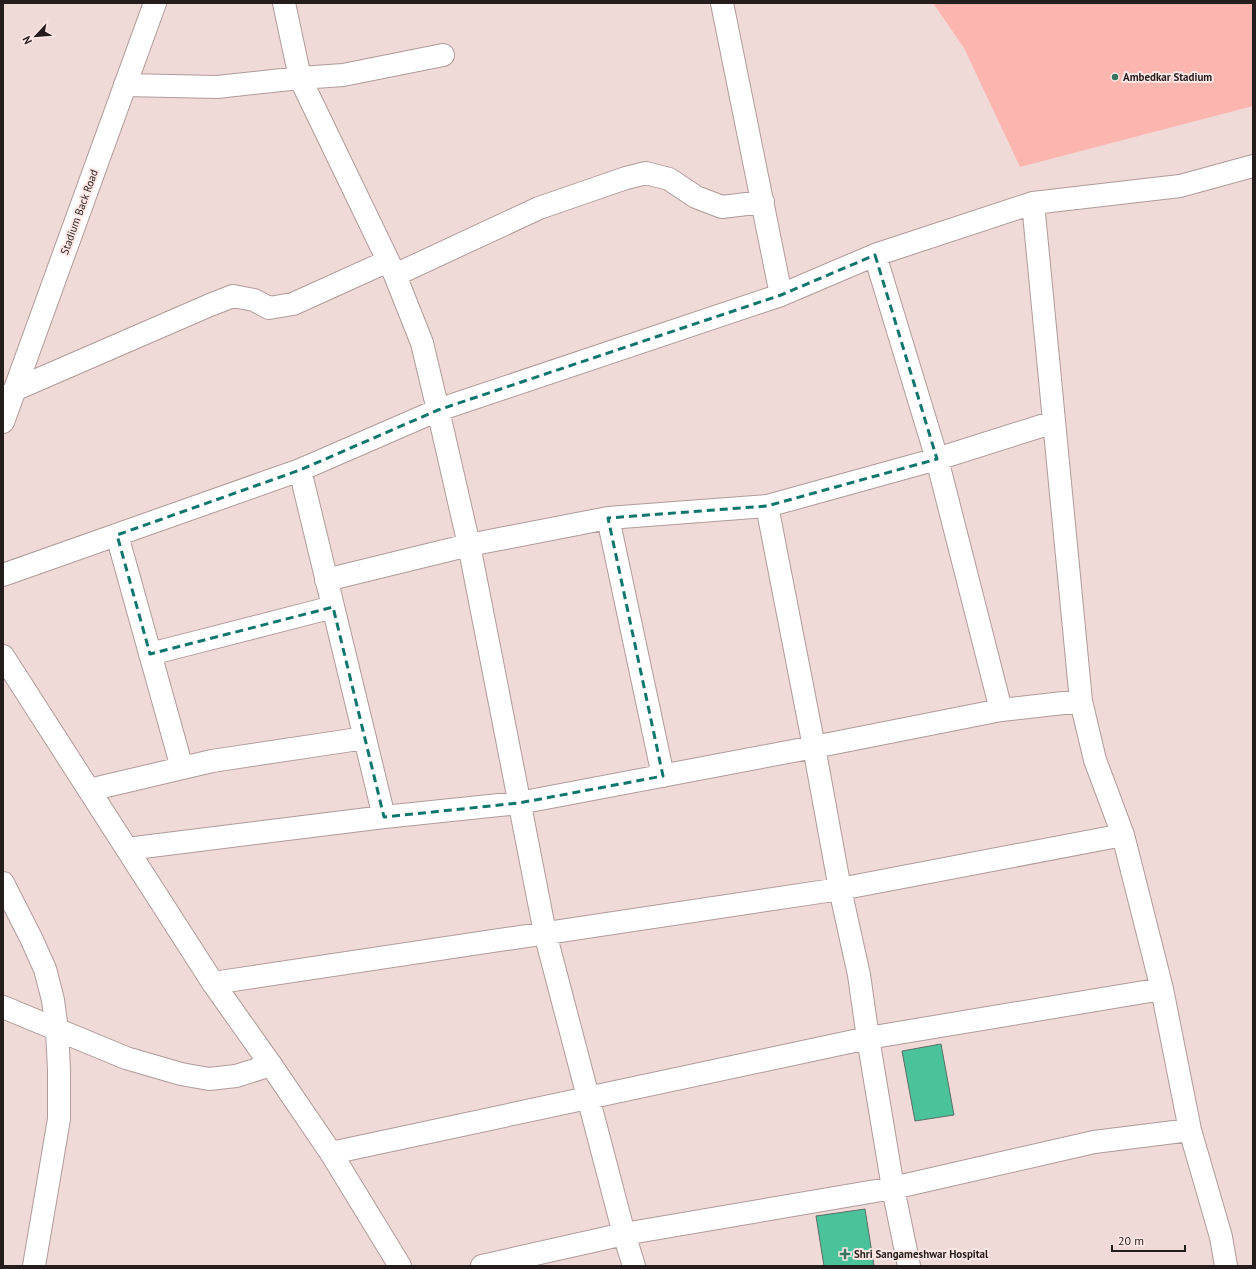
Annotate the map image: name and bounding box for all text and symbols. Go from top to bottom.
north arrow [16,16,56,56]
text: N [19,34,35,47]
place label: Ambedkar Stadium [1123,70,1212,84]
marker: Ambedkar Stadium [1110,72,1120,82]
street label: Stadium Back Road [57,167,101,257]
scale bar [1112,1227,1185,1253]
text: 20 m [1118,1233,1144,1248]
place label: Shri Sangameshwar Hospital [854,1247,989,1261]
marker: Shri Sangameshwar Hospital [839,1248,851,1260]

